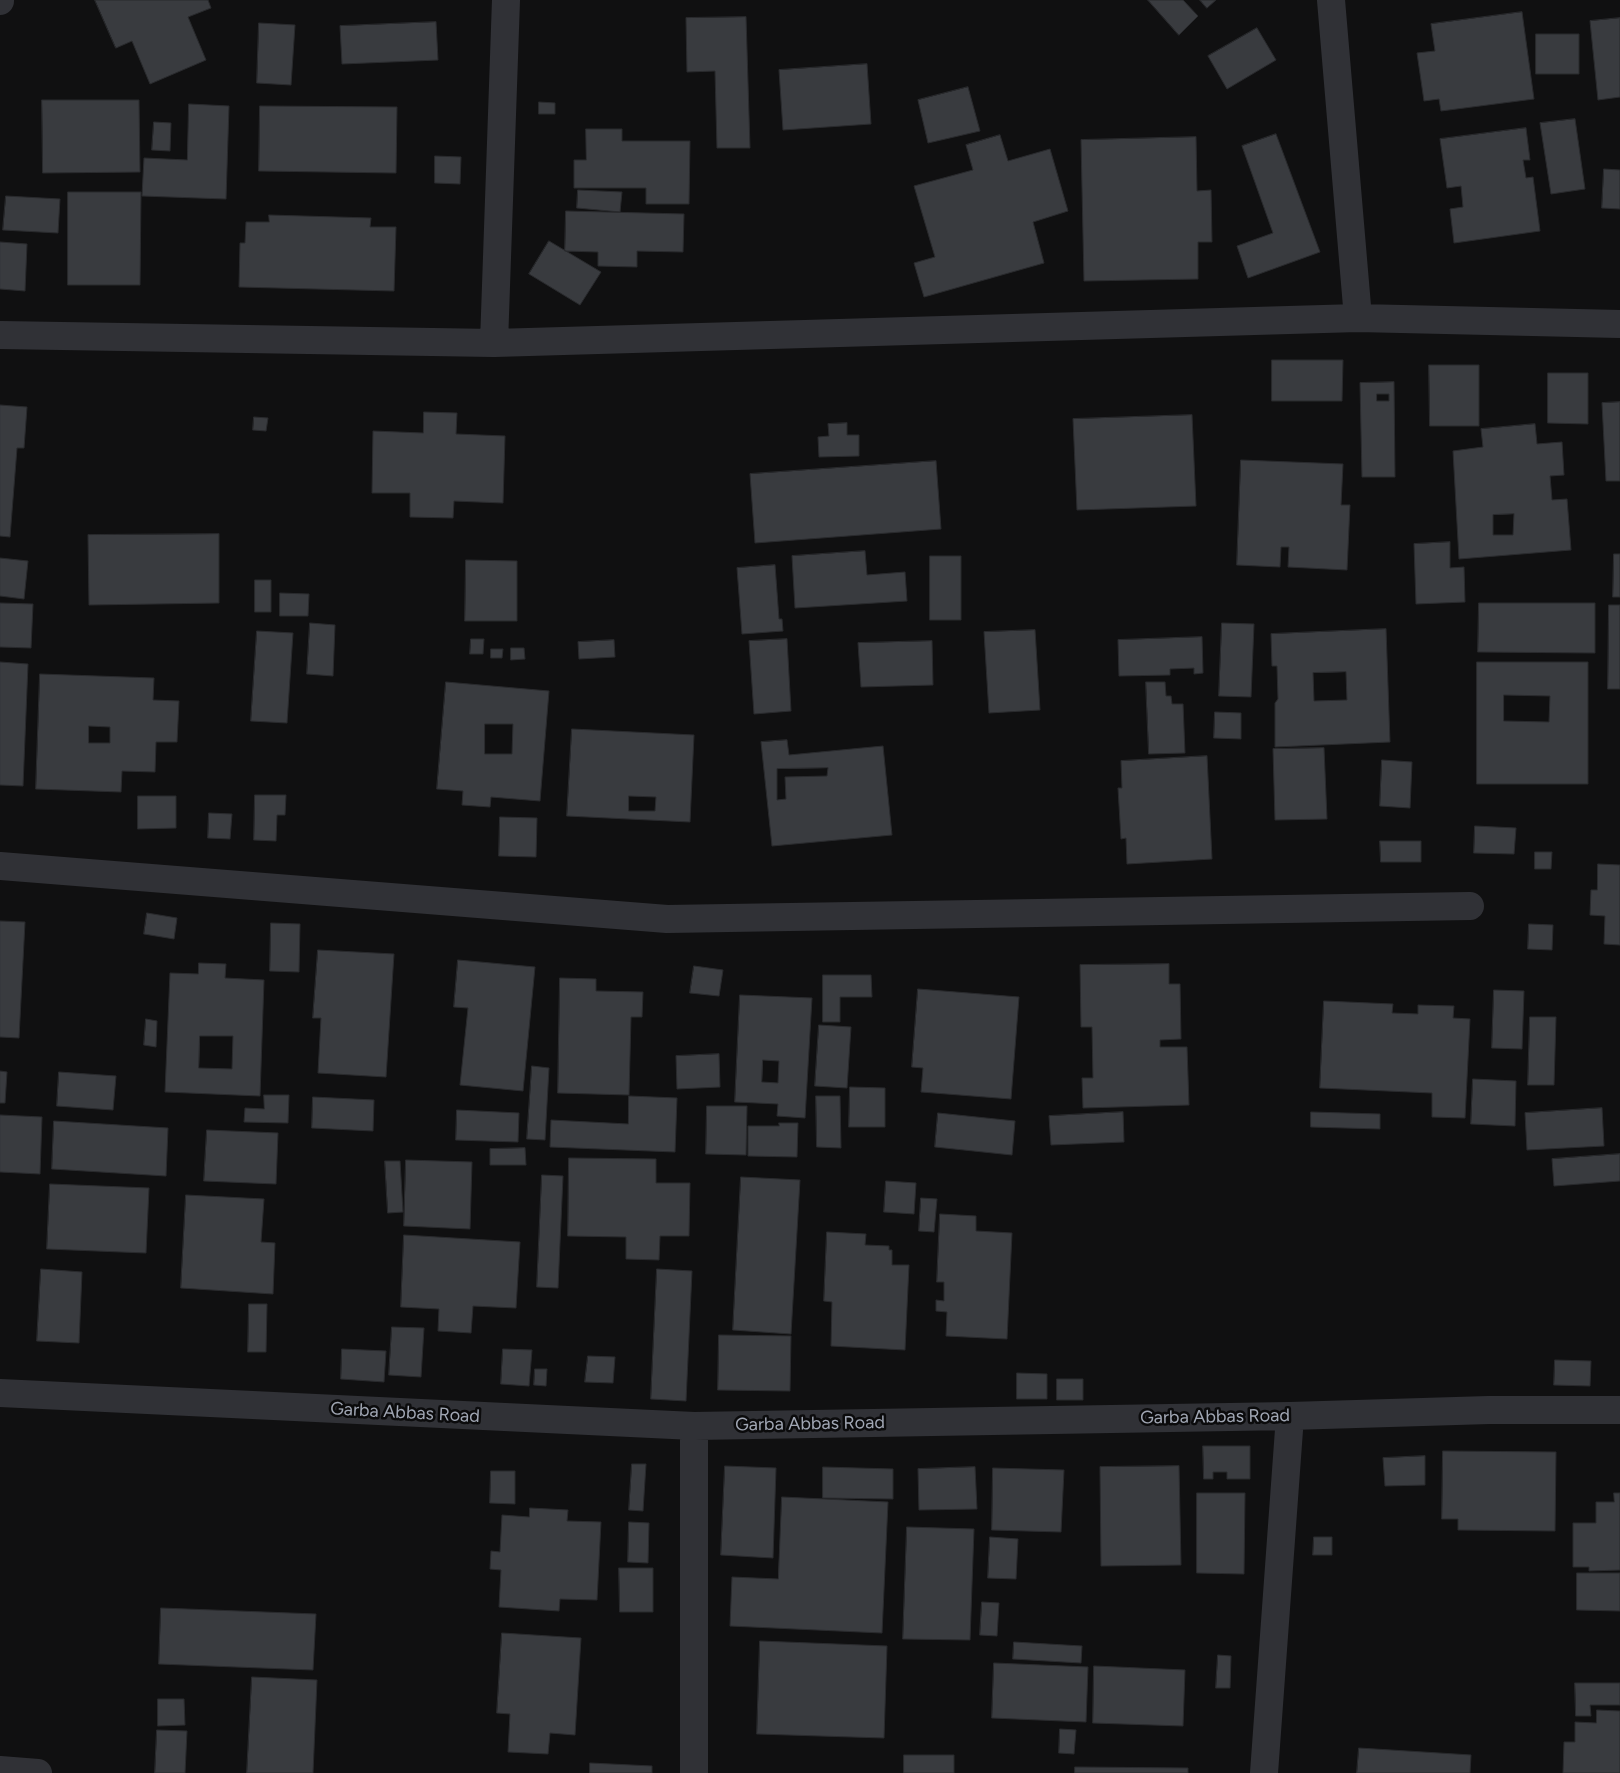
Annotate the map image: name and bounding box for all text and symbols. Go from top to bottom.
street label: Garba Abbas Road [330,1398,480,1428]
street label: Garba Abbas Road [1140,1405,1290,1429]
street label: Garba Abbas Road [735,1412,885,1436]

